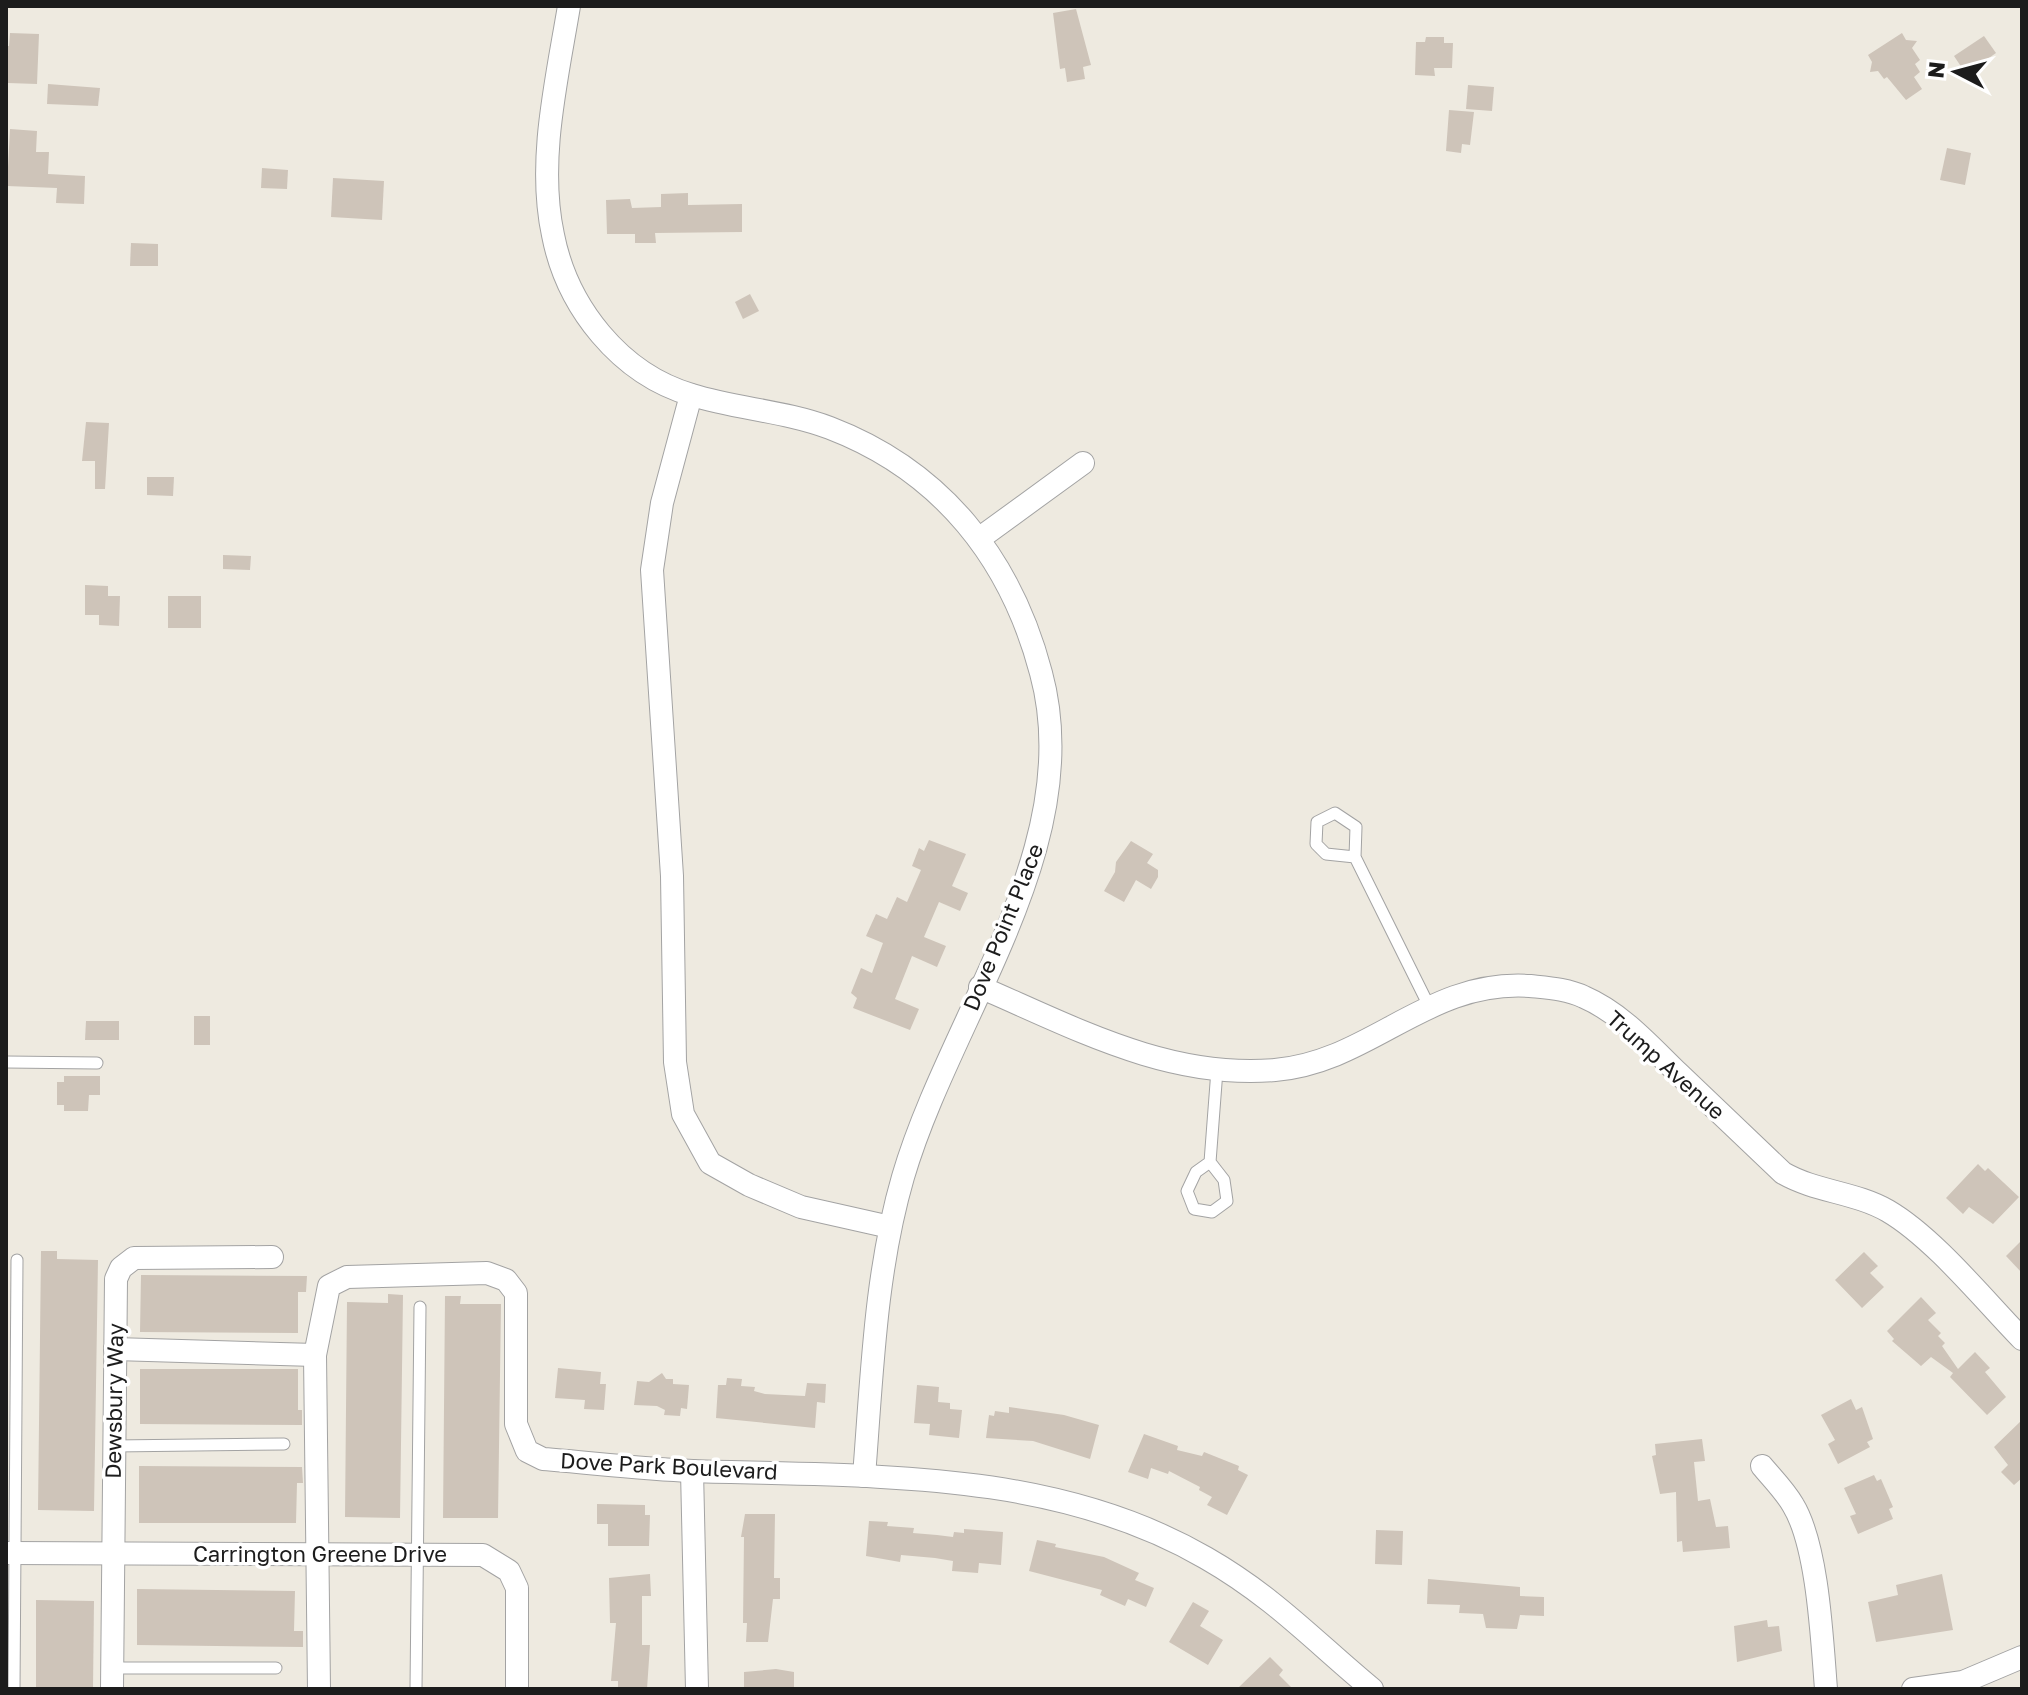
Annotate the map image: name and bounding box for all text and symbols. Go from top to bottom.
north arrow [1916,32,1996,112]
text: N [1921,60,1950,80]
street label: Dove Point Place [957,839,1048,1014]
street label: Trump Avenue [1602,1005,1731,1125]
street label: Dewsbury Way [99,1323,128,1479]
street label: Dove Park Boulevard [560,1446,778,1485]
street label: Carrington Greene Drive [193,1540,447,1567]

